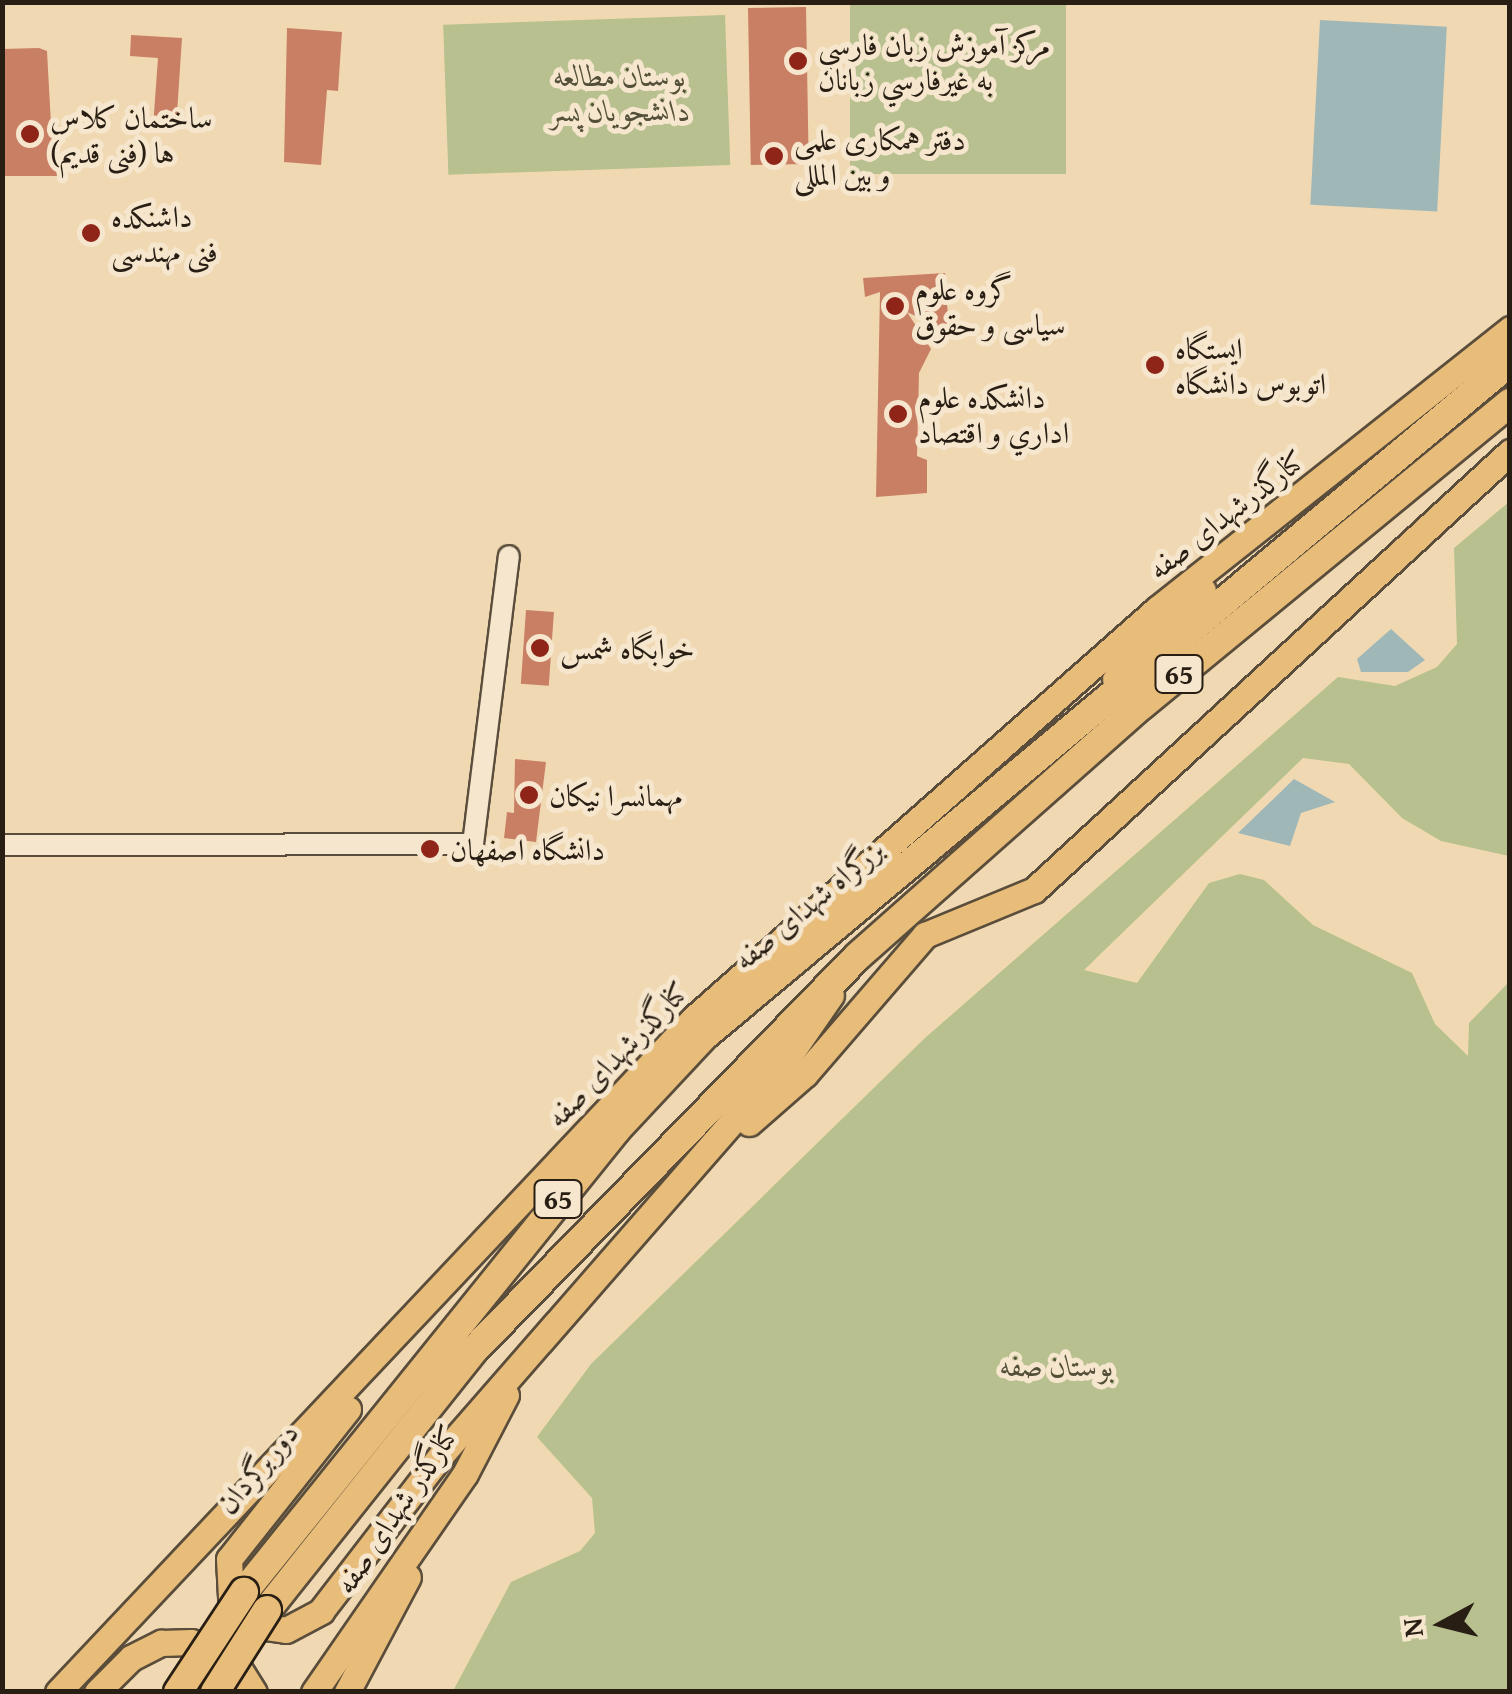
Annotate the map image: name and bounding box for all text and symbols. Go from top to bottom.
place label: مرکز آموزش زبان فارسي به غيرفارسي زبانان [818,26,1050,96]
marker: مرکز آموزش زبان فارسي به غيرفارسي زبانان [787,50,809,72]
park label: بوستان مطالعه دانشجویان پسر [549,57,691,128]
place label: ساختمان کلاس ها (فنی قدیم) [50,99,213,170]
place label: دفتر همکاری علمی و بین المللی [794,121,966,192]
marker: ساختمان کلاس ها (فنی قدیم) [19,123,41,145]
marker: دفتر همکاری علمی و بین المللی [763,145,785,167]
place label: داشنکده فنی مهندسی [111,198,218,268]
marker: داشنکده فنی مهندسی [80,222,102,244]
place label: گروه علوم سیاسی و حقوق [915,271,1066,342]
marker: گروه علوم سیاسی و حقوق [884,295,906,317]
place label: ایستگاه اتوبوس دانشگاه [1175,330,1326,400]
marker: ایستگاه اتوبوس دانشگاه [1144,354,1166,376]
place label: دانشکده علوم اداري و اقتصاد [918,379,1069,450]
marker: دانشکده علوم اداري و اقتصاد [887,403,909,425]
street label: کنارگذرشهدای صفه [1140,442,1312,586]
place label: خوابگاه شمس [560,630,695,666]
marker: خوابگاه شمس [529,637,551,659]
road number: 65 [1154,651,1204,697]
place label: مهمانسرا نیکان [549,777,682,813]
marker: مهمانسرا نیکان [518,784,540,806]
place label: دانشگاه اصفهان [450,831,605,867]
street label: بزرگراه شهدای صفه [726,831,890,977]
marker: دانشگاه اصفهان [419,838,441,860]
street label: کنارگذرشهدای صفه [538,973,696,1135]
road number: 65 [533,1176,583,1222]
park label: بوستان صفه [1000,1347,1114,1383]
street label: دوربرگردان [209,1415,305,1521]
street label: کنارگذر شهدای صفه [326,1418,466,1600]
north arrow [1392,1574,1492,1674]
text: N [1390,1616,1433,1640]

